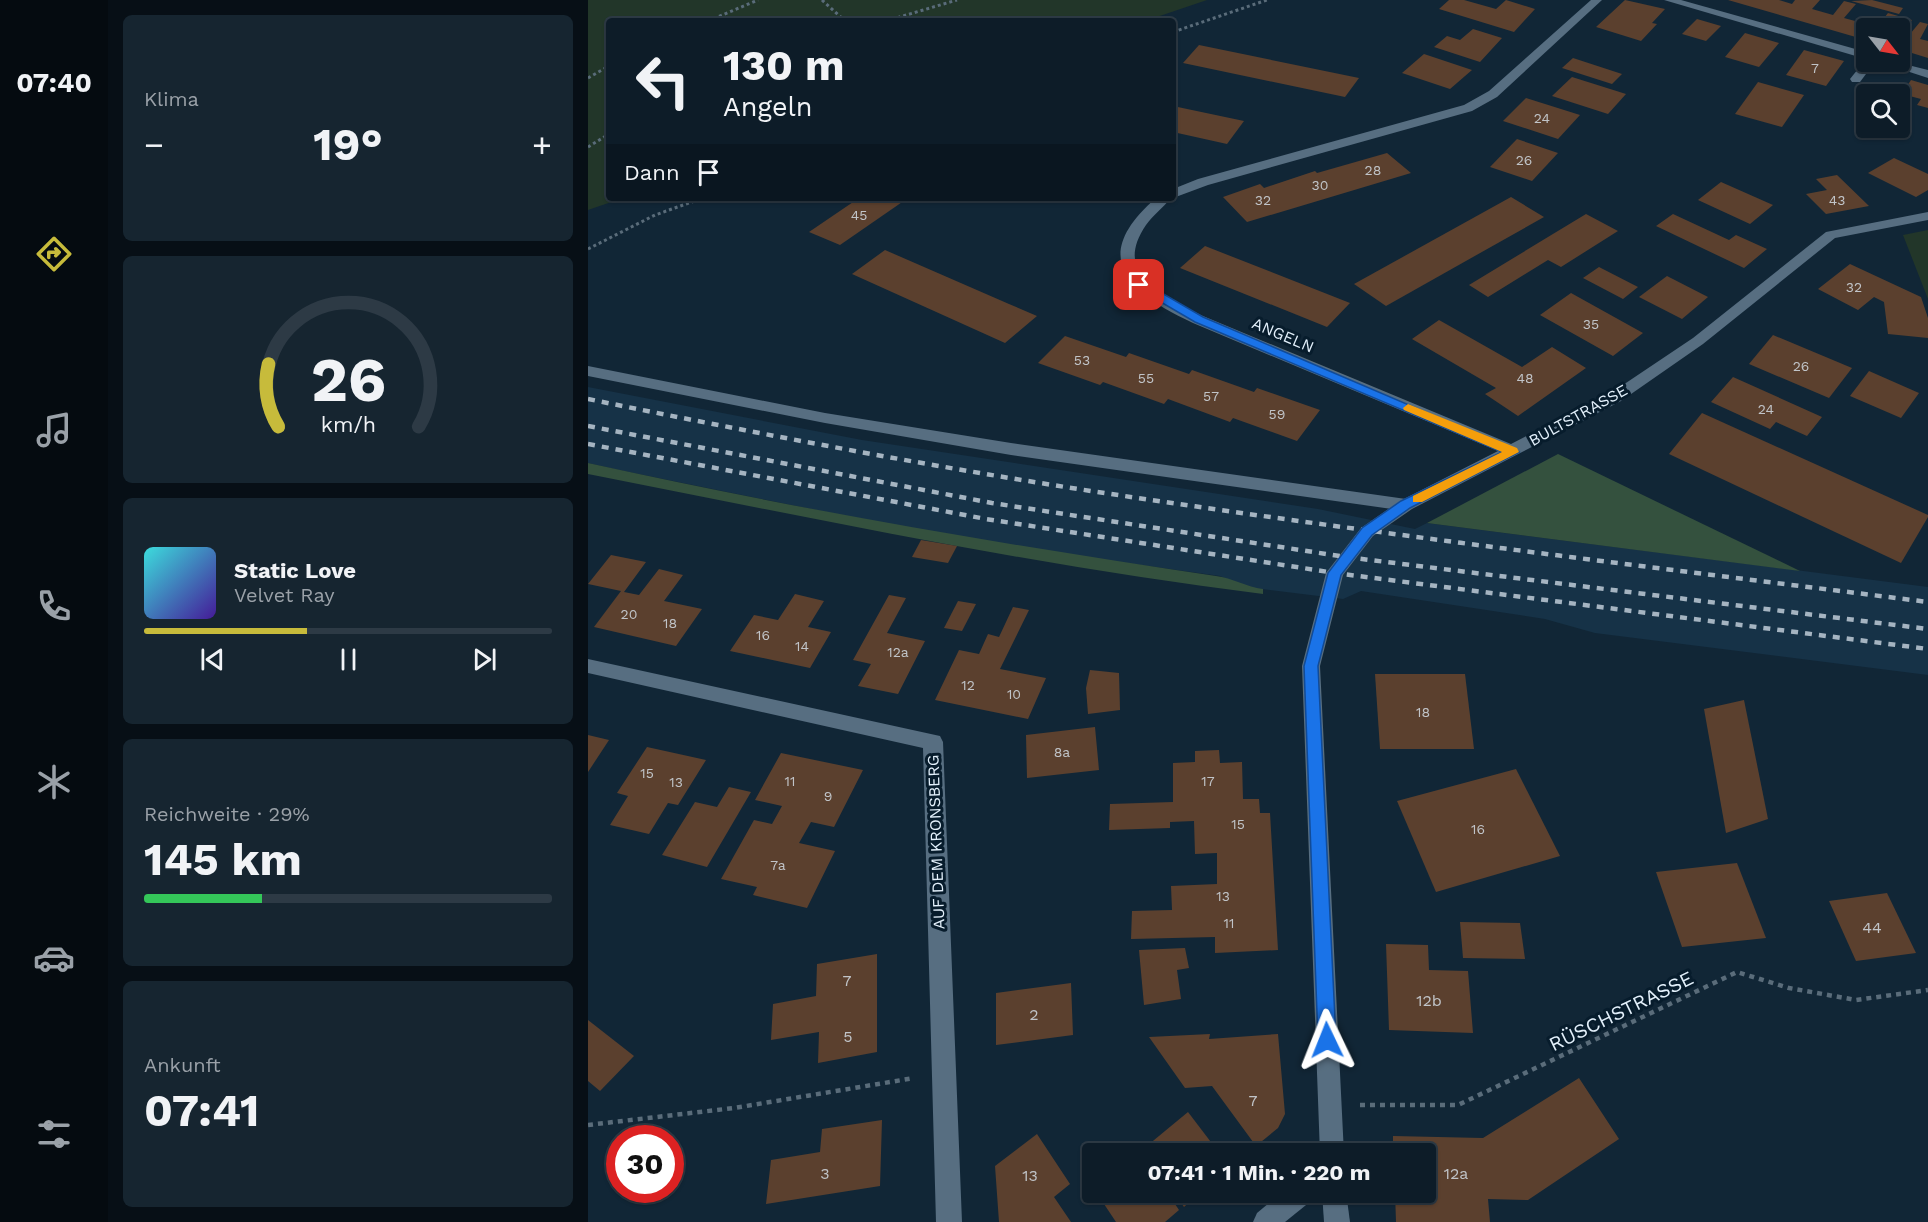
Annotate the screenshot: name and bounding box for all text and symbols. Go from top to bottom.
north arrow [1856,18,1910,72]
map controls [1856,18,1910,138]
text: 130 m [723,41,845,90]
icon: left [624,42,702,120]
house number: 7 [1811,60,1819,76]
text: 07:40 [16,67,92,99]
button: search [1856,84,1910,138]
text: Klima [144,87,199,111]
text: Angeln [723,91,812,123]
house number: 24 [1534,110,1550,126]
text: 19° [313,118,383,171]
text: − [144,125,164,164]
text: + [532,125,552,164]
house number: 26 [1516,152,1532,168]
icon: arrive [692,156,725,189]
text: Dann [624,160,680,185]
house number: 28 [1365,162,1381,178]
house number: 30 [1312,177,1328,193]
house number: 32 [1255,192,1271,208]
house number: 43 [1829,192,1845,208]
house number: 45 [851,207,867,223]
icon: directions [33,233,75,275]
pin [1113,259,1164,310]
icon: arrive [1122,268,1155,301]
house number: 32 [1846,279,1862,295]
street label: ANGELN [1249,313,1317,357]
house number: 35 [1583,316,1599,332]
text: 26 [310,343,386,416]
house number: 53 [1074,352,1090,368]
house number: 26 [1793,358,1809,374]
house number: 55 [1138,370,1154,386]
house number: 48 [1516,370,1534,386]
street label: BULTSTRASSE [1525,380,1631,450]
house number: 57 [1203,388,1219,404]
house number: 24 [1758,401,1774,417]
house number: 59 [1269,406,1285,422]
icon: music [33,409,75,451]
text: km/h [320,412,376,437]
text: Static Love [234,558,356,583]
text: Velvet Ray [234,583,335,607]
icon: phone [33,585,75,627]
house number: 20 [621,606,637,622]
house number: 18 [663,615,677,631]
house number: 16 [756,627,770,643]
house number: 14 [795,638,809,654]
icon: previous [196,643,229,676]
icon: pause [332,643,365,676]
icon: next [468,643,501,676]
house number: 12a [887,644,909,660]
house number: 12 [961,677,975,693]
house number: 10 [1007,686,1021,702]
house number: 18 [1416,704,1430,720]
house number: 8a [1054,744,1070,760]
street label: AUF DEM KRONSBERG [923,754,949,930]
icon: climate [33,761,75,803]
house number: 15 [640,765,654,781]
house number: 11 [785,773,795,789]
house number: 17 [1201,773,1215,789]
house number: 13 [669,774,683,790]
house number: 9 [824,788,832,804]
text: Reichweite · 29% [144,802,310,826]
house number: 15 [1231,816,1245,832]
house number: 16 [1471,821,1485,837]
text: 145 km [144,833,302,886]
house number: 7a [770,857,786,873]
house number: 13 [1216,888,1230,904]
house number: 11 [1224,915,1234,931]
house number: 44 [1862,918,1882,937]
icon: car [33,937,75,979]
street label: RÜSCHSTRASSE [1545,966,1697,1056]
house number: 7 [843,971,852,990]
house number: 12b [1416,991,1442,1010]
house number: 2 [1029,1005,1039,1024]
position arrow [1295,1008,1359,1072]
house number: 5 [843,1027,853,1046]
text: Ankunft [144,1053,221,1077]
text: 07:41 [144,1084,259,1137]
house number: 7 [1249,1091,1258,1110]
icon: filters [33,1113,75,1155]
speed limit sign: 30 [606,1125,684,1203]
text: 07:41 · 1 Min. · 220 m [1147,1160,1371,1185]
house number: 3 [820,1164,830,1183]
house number: 12a [1444,1164,1468,1183]
house number: 13 [1022,1166,1038,1185]

